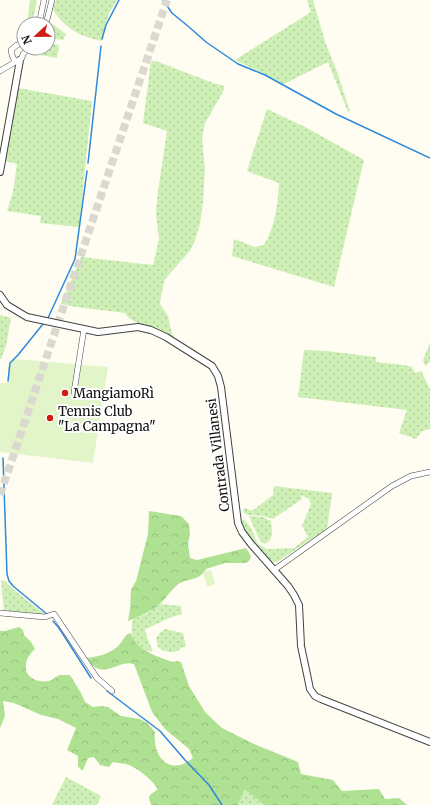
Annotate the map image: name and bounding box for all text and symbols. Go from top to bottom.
north arrow [16,16,56,56]
text: N [18,33,35,46]
place label: MangiamoRì [73,385,154,402]
marker: MangiamoRì [60,388,70,398]
street label: Contrada Villanesi [203,397,233,513]
place label: Tennis Club "La Campagna" [58,403,156,435]
marker: Tennis Club "La Campagna" [45,413,55,423]

